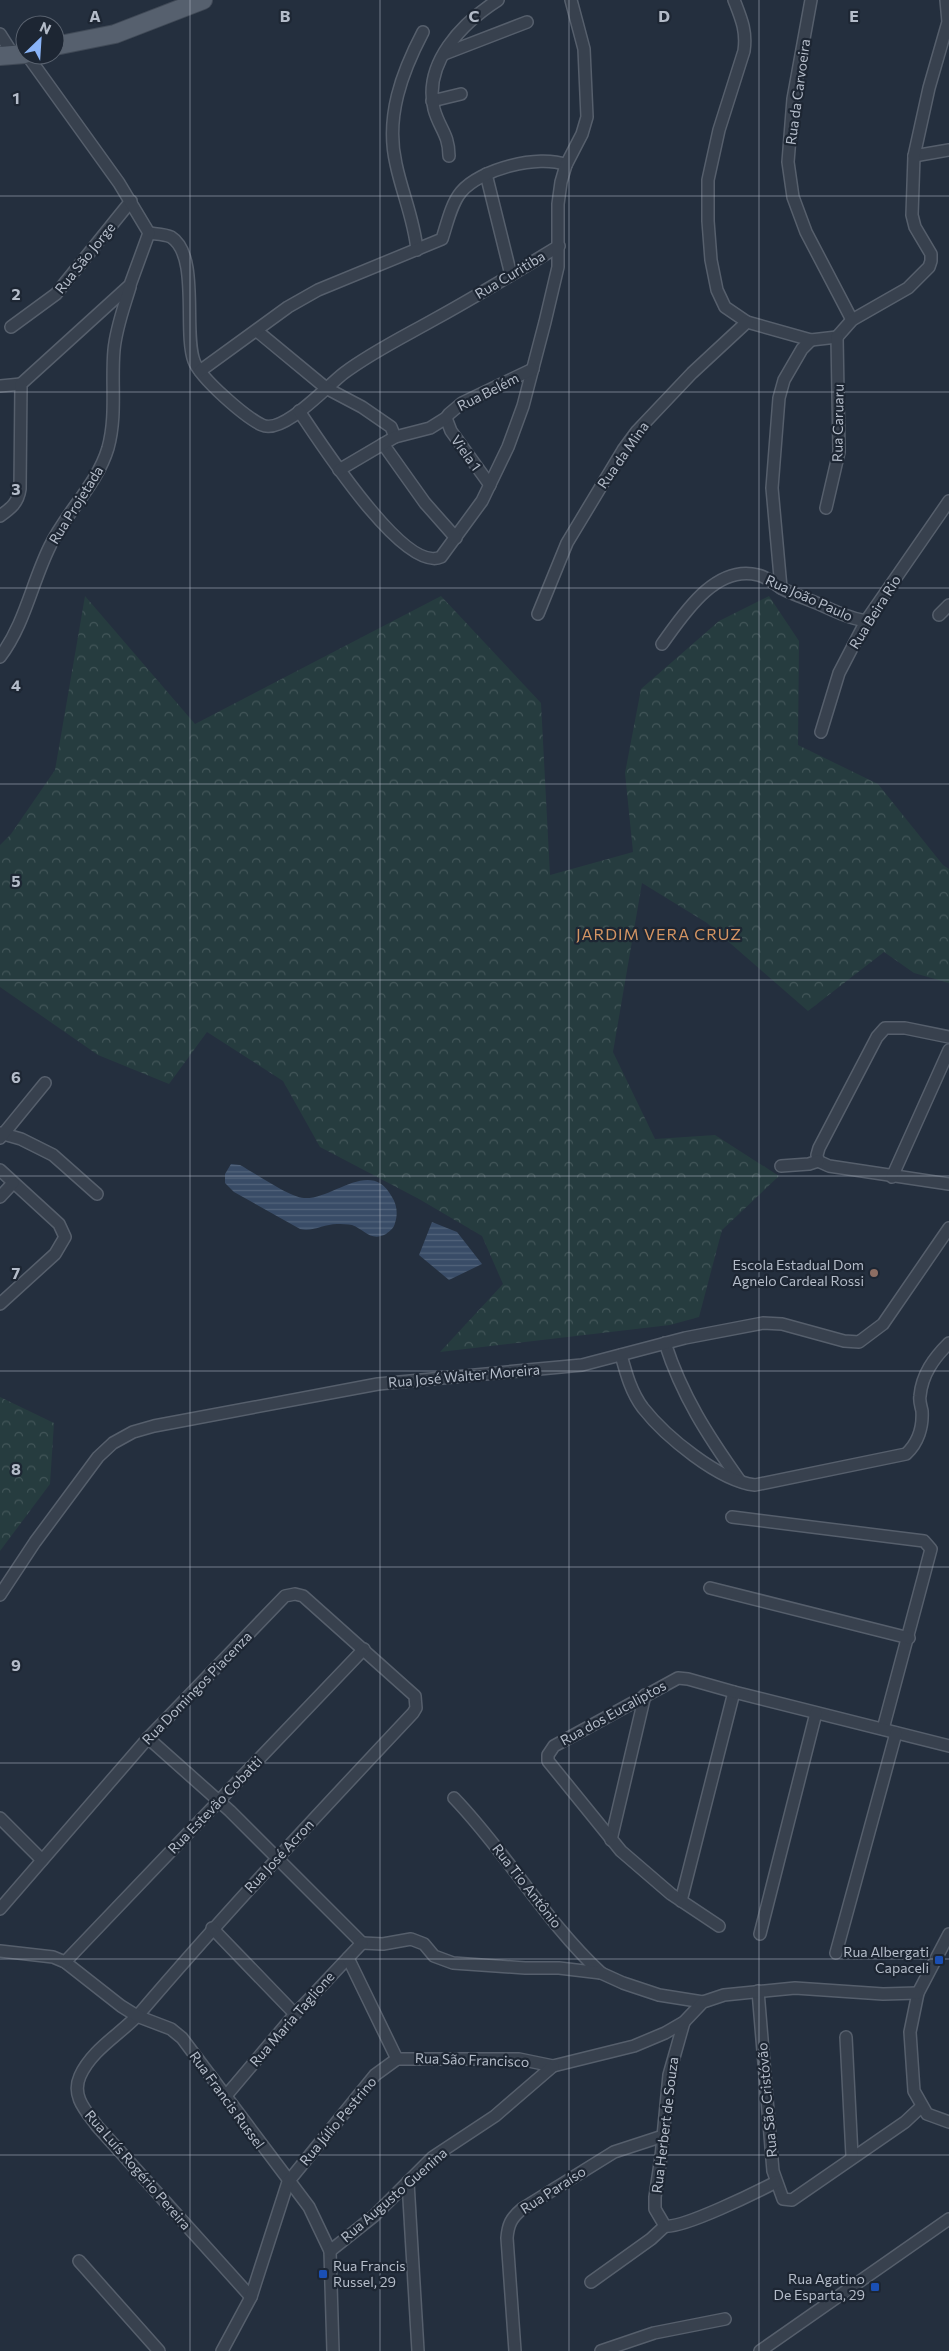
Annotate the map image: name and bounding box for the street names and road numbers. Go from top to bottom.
street label: Rua da Carvoeira [782,38,813,146]
street label: Rua São Jorge [51,219,118,297]
street label: Rua Curitiba [472,247,548,302]
street label: Rua Belém [454,369,521,414]
street label: Rua Caruaru [828,384,847,462]
street label: Rua da Mina [593,418,652,491]
street label: Viela 1 [448,431,485,474]
street label: Rua Projetada [45,463,106,547]
street label: Rua João Paulo [763,571,855,624]
street label: Rua Beira Rio [845,572,904,652]
street label: Rua José Walter Moreira [387,1360,541,1391]
street label: Rua Domingos Piacenza [138,1628,255,1748]
street label: Rua dos Eucaliptos [557,1676,669,1749]
street label: Rua Estevão Cobatti [164,1753,265,1857]
street label: Rua José Acron [240,1816,317,1896]
street label: Rua Tio Antônio [489,1840,566,1931]
street label: Rua Maria Taglione [246,1968,338,2070]
street label: Rua São Cristóvão [753,2042,780,2158]
street label: Rua Francis Russel [186,2048,268,2152]
street label: Rua São Francisco [415,2049,530,2070]
street label: Rua Herbert de Souza [648,2056,681,2194]
street label: Rua Júlio Pestrino [295,2073,380,2169]
street label: Rua Luís Rogério Pereira [82,2106,195,2233]
street label: Rua Augusto Guenina [337,2144,450,2245]
street label: Rua Paraíso [517,2162,589,2217]

